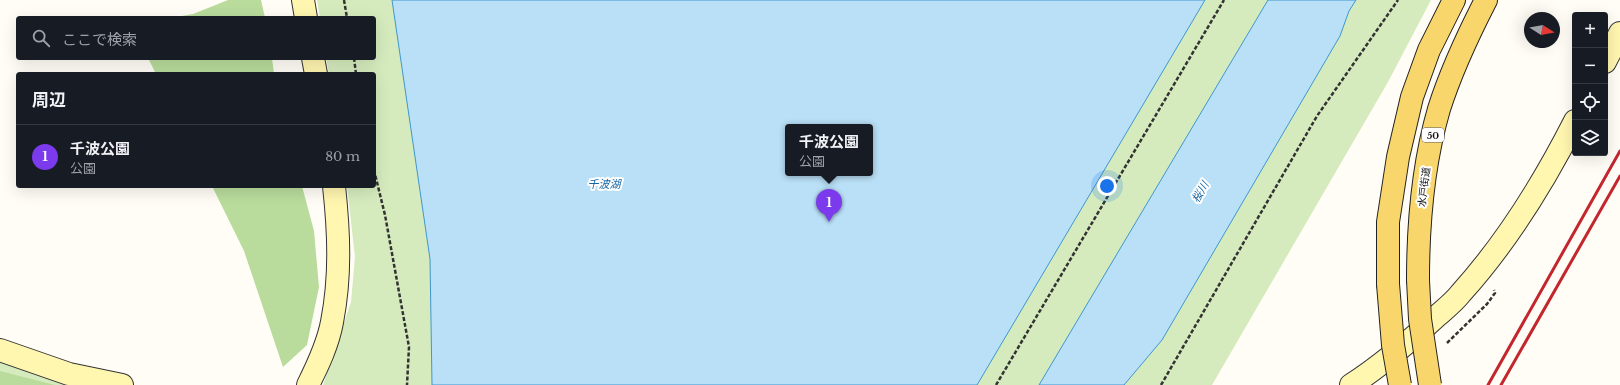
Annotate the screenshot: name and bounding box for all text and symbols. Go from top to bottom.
north arrow [1524,12,1560,48]
map controls [1572,12,1608,156]
button: + [1572,12,1608,48]
search box [16,16,376,60]
icon: search [30,27,52,49]
text: ここで検索 [62,30,137,49]
button: − [1572,48,1608,84]
button: locate [1572,84,1608,120]
text: 周辺 [32,90,66,111]
button: layers [1572,120,1608,156]
popup [785,124,873,176]
road number: 50 [1422,128,1444,142]
text: 千波公園 [799,132,859,151]
text: 千波公園 [70,139,130,158]
text: 1 [42,148,48,165]
text: 80 m [325,148,360,165]
text: 公園 [799,153,825,170]
text: 公園 [70,160,96,177]
street label: 水戸街道 [1415,166,1433,208]
your location [1097,176,1117,196]
water label: 千波湖 [588,177,622,191]
water label: 桜川 [1188,178,1212,205]
pin: 1 [816,189,842,222]

